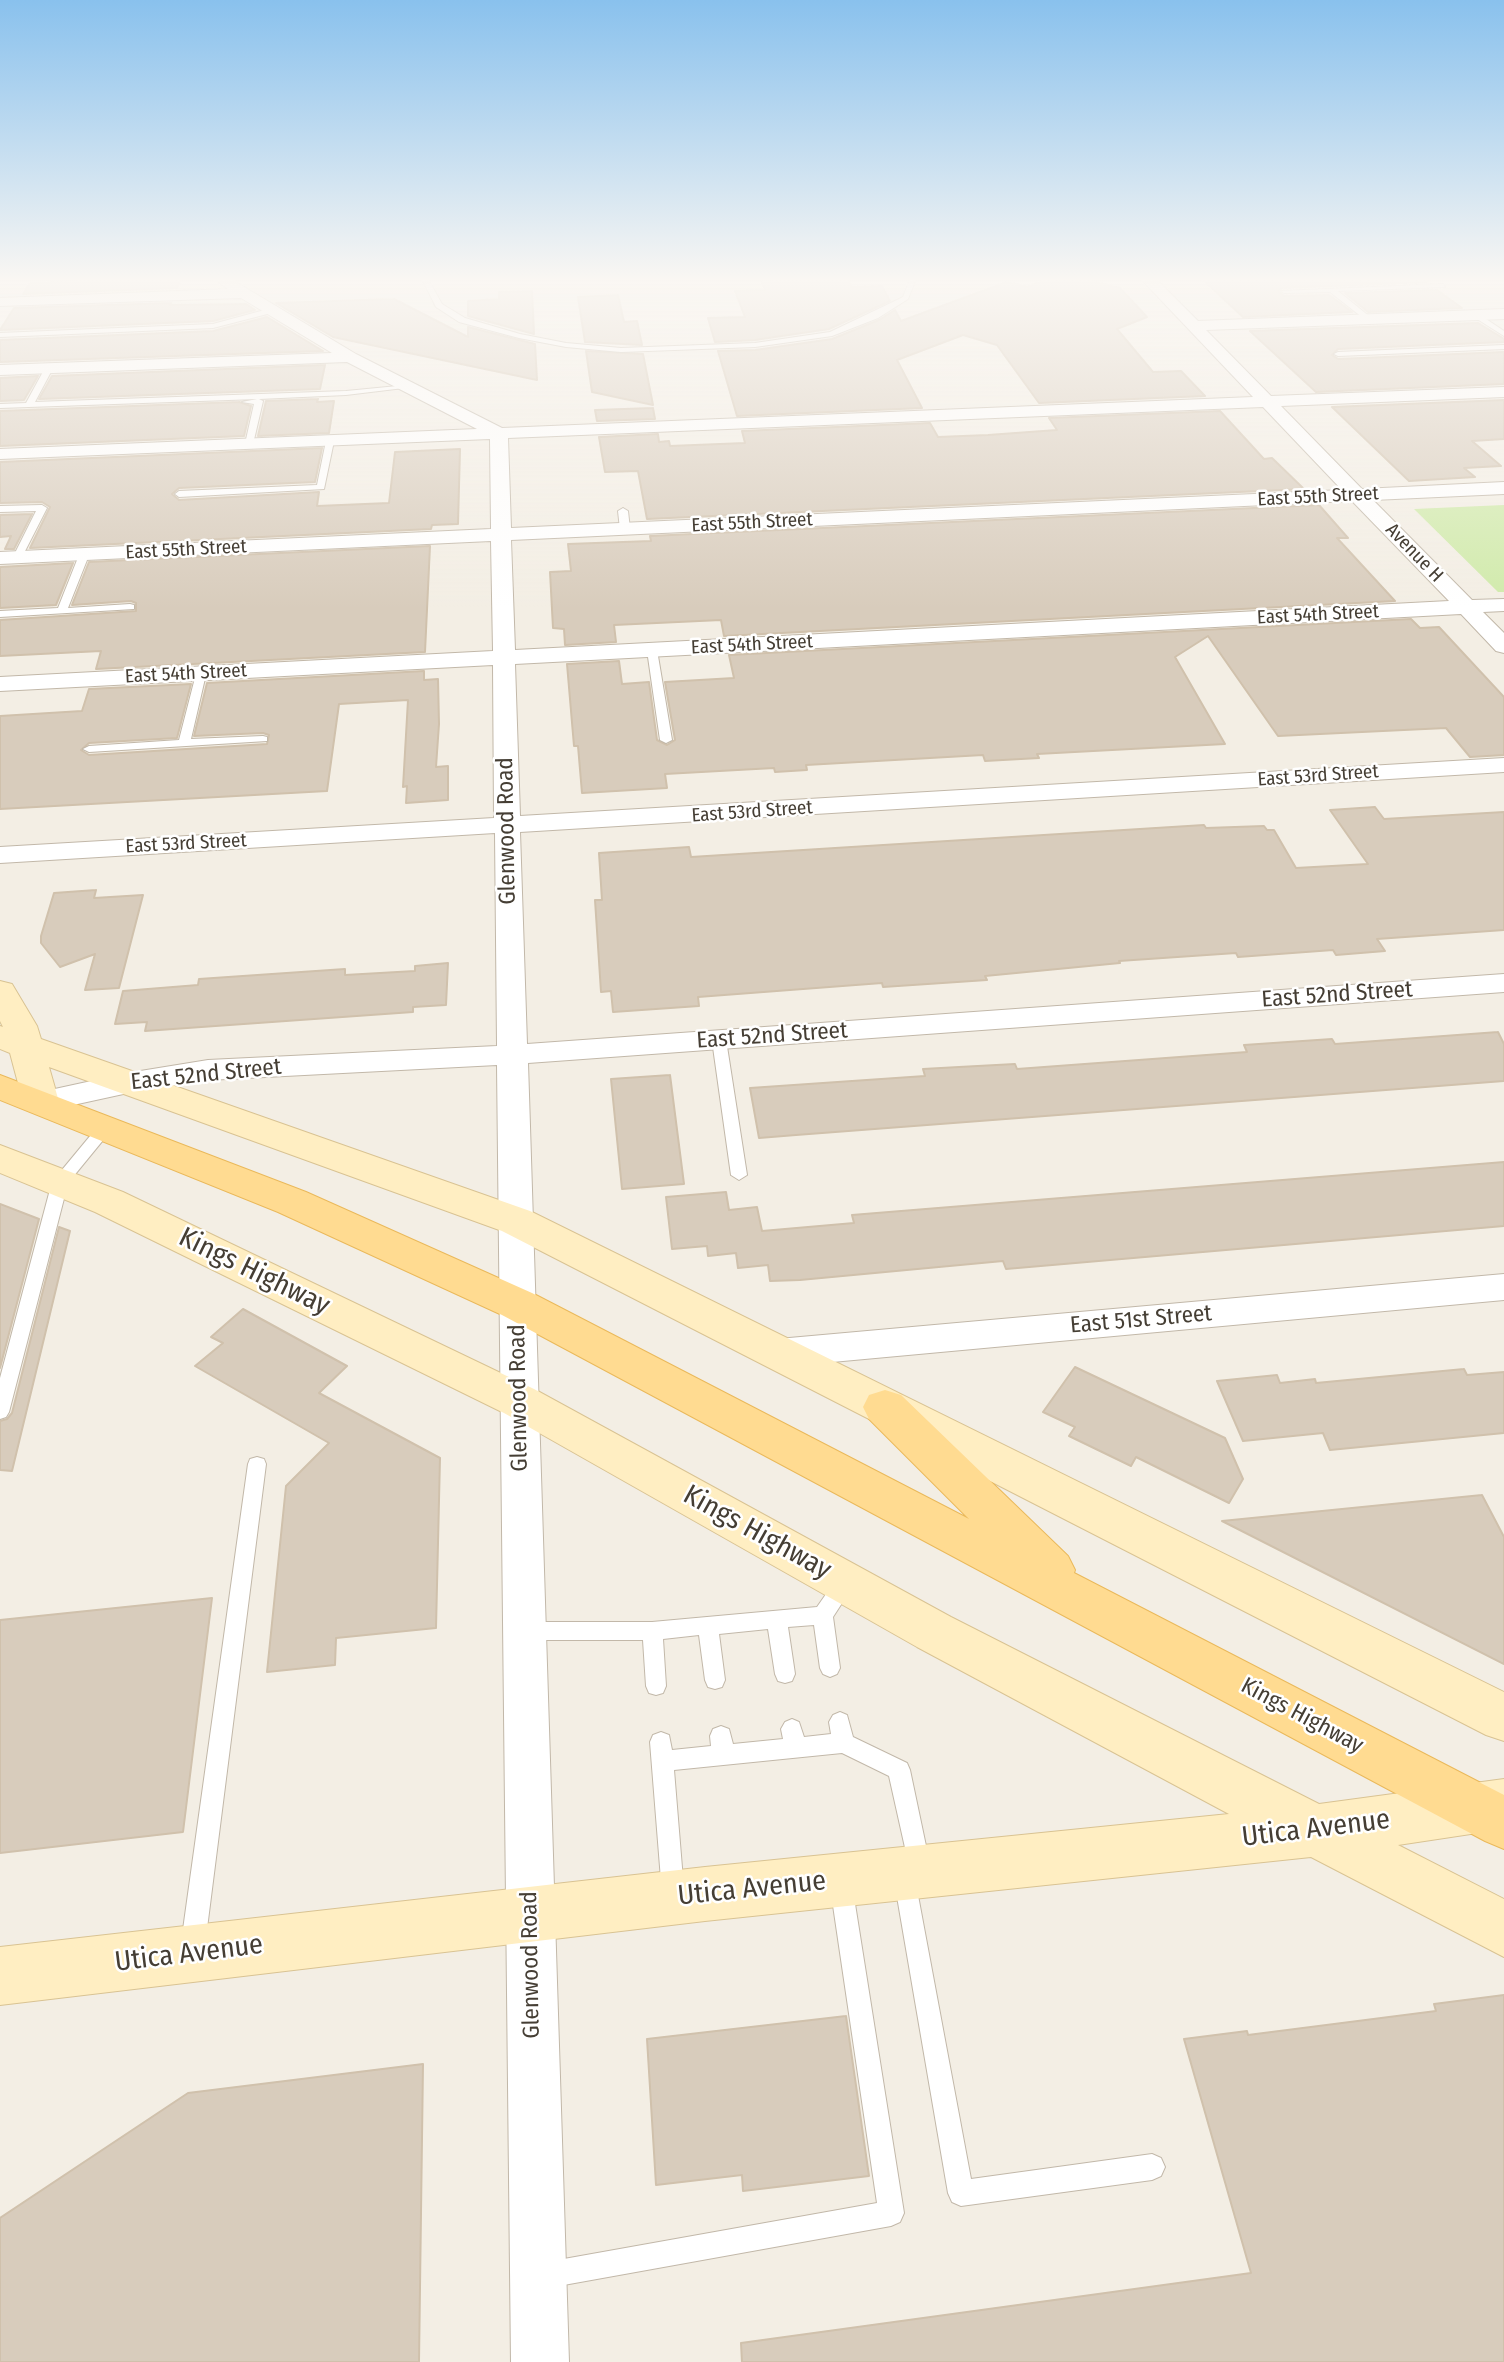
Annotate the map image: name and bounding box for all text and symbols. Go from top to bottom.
street label: East 55th Street [1257,482,1379,512]
street label: East 55th Street [691,508,813,538]
street label: Avenue H [1380,519,1448,587]
street label: East 55th Street [125,535,247,565]
street label: East 54th Street [1256,600,1380,630]
street label: East 54th Street [690,630,814,660]
street label: East 54th Street [124,659,248,689]
street label: Glenwood Road [492,757,522,905]
street label: East 53rd Street [1257,760,1379,792]
street label: East 53rd Street [691,796,813,828]
street label: East 53rd Street [125,829,247,859]
street label: East 52nd Street [1261,976,1413,1014]
street label: East 52nd Street [696,1017,848,1055]
street label: East 52nd Street [129,1053,283,1097]
street label: Kings Highway [173,1221,335,1323]
street label: East 51st Street [1069,1300,1213,1340]
street label: Glenwood Road [504,1324,534,1472]
street label: Kings Highway [677,1479,837,1587]
street label: Kings Highway [1236,1672,1368,1760]
street label: Utica Avenue [1240,1803,1392,1855]
street label: Utica Avenue [676,1865,828,1913]
street label: Glenwood Road [516,1891,546,2039]
street label: Utica Avenue [113,1928,265,1980]

